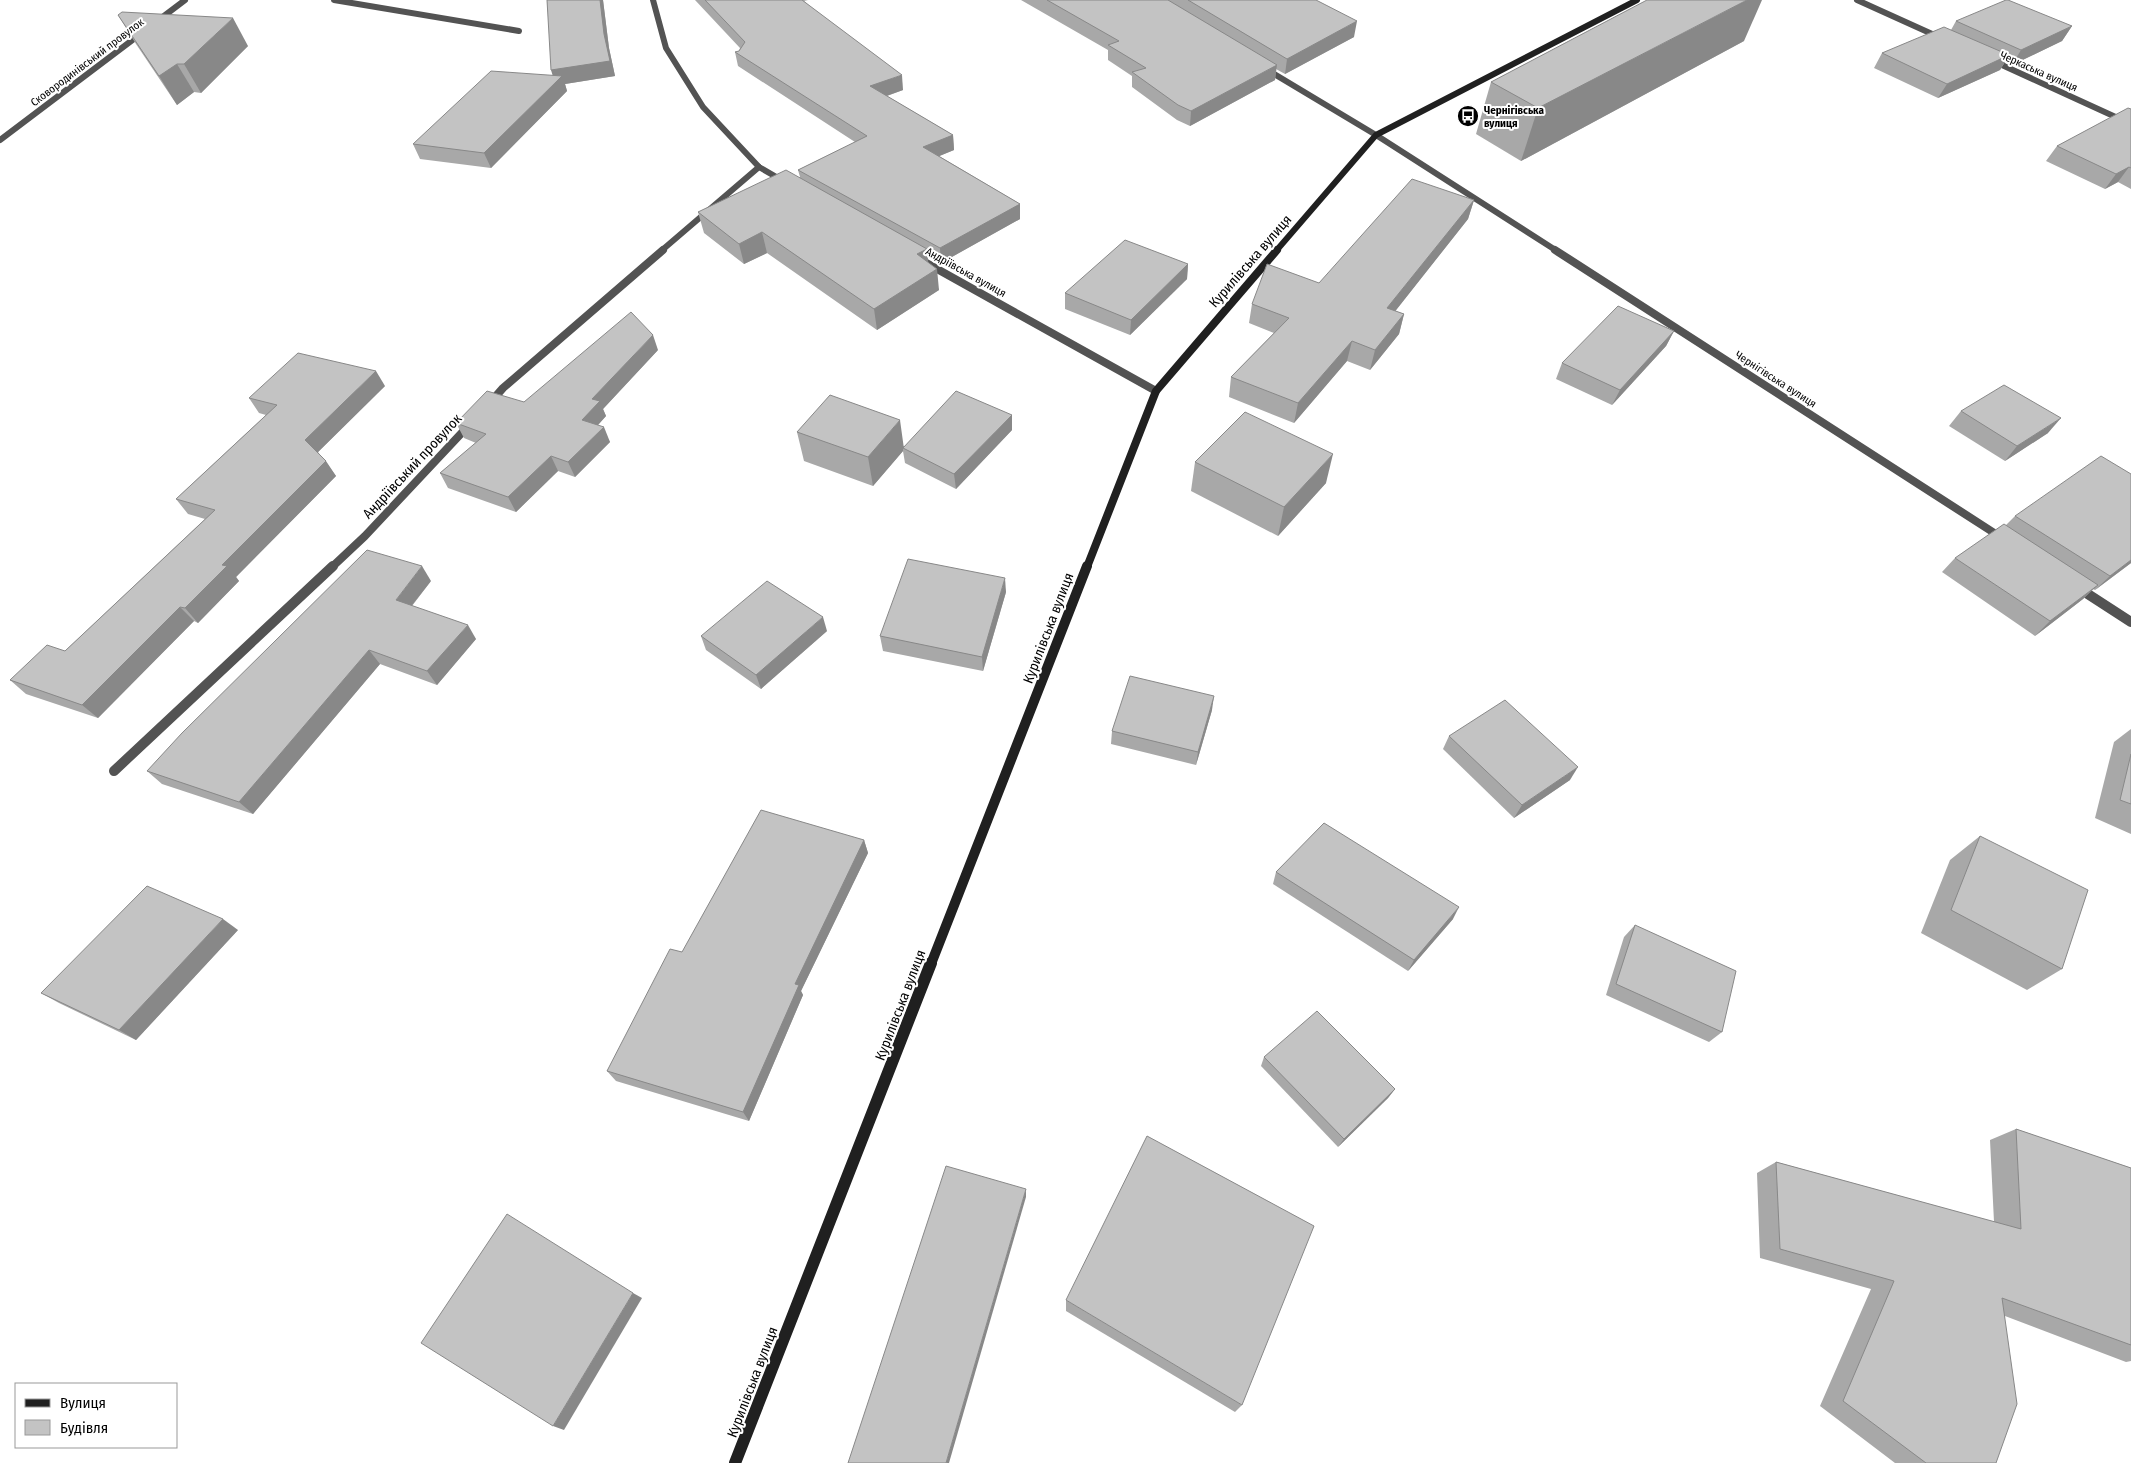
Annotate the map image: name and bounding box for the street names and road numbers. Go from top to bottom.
street label: Сковородинівський провулок [28,15,147,109]
street label: Черкаська вулиця [1998,49,2080,94]
street label: Курилівська вулиця [1206,212,1295,311]
street label: Андріївська вулиця [923,245,1008,300]
street label: Чернігівська вулиця [1733,348,1819,411]
street label: Андріївський провулок [359,410,466,522]
street label: Курилівська вулиця [1020,570,1077,686]
street label: Курилівська вулиця [872,947,929,1063]
street label: Курилівська вулиця [724,1324,781,1440]

